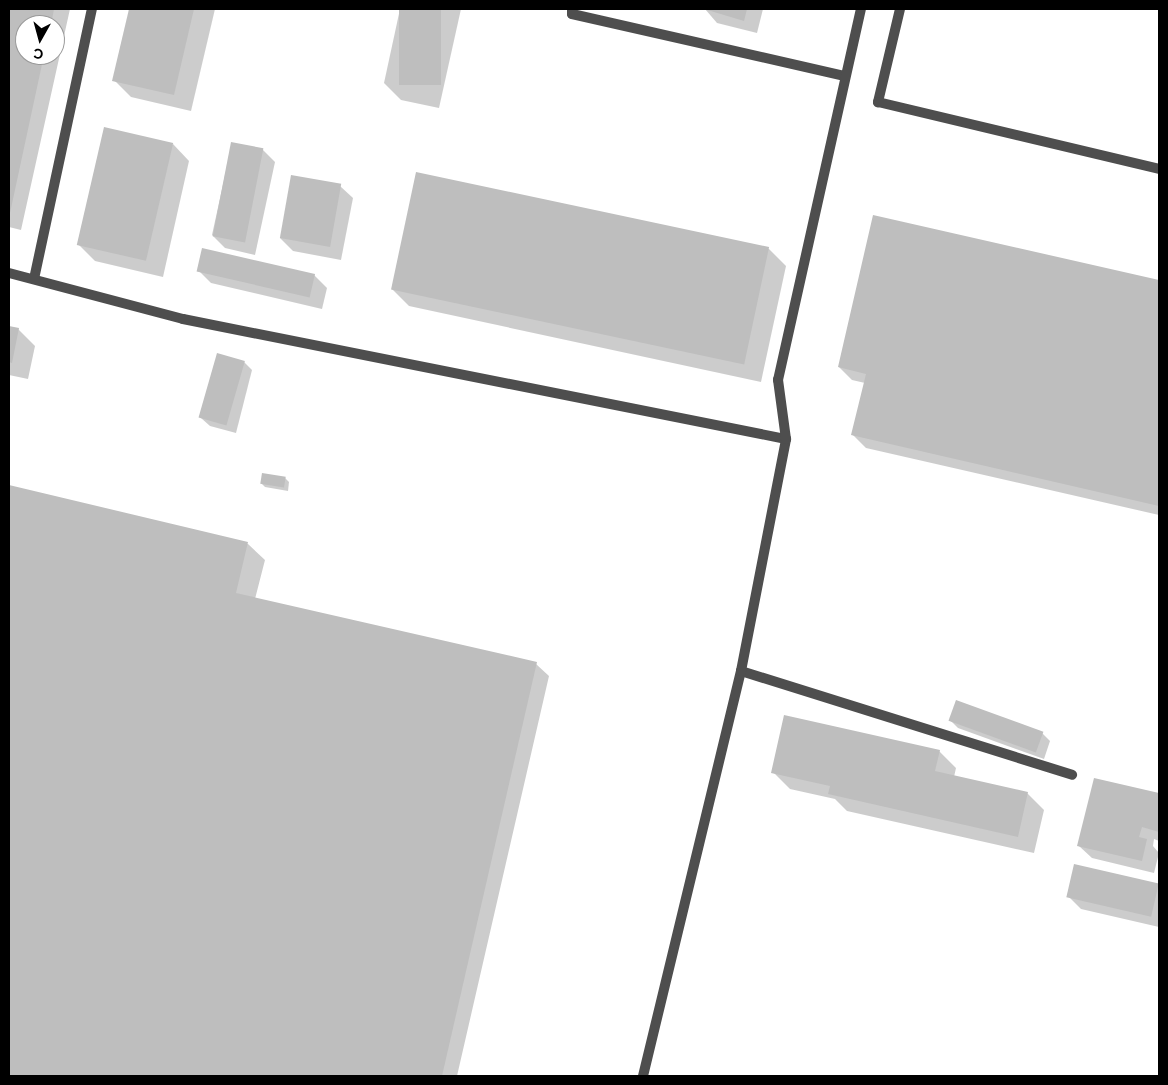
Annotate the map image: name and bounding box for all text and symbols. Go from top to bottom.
north arrow [15,15,65,65]
text: С [33,45,44,62]

